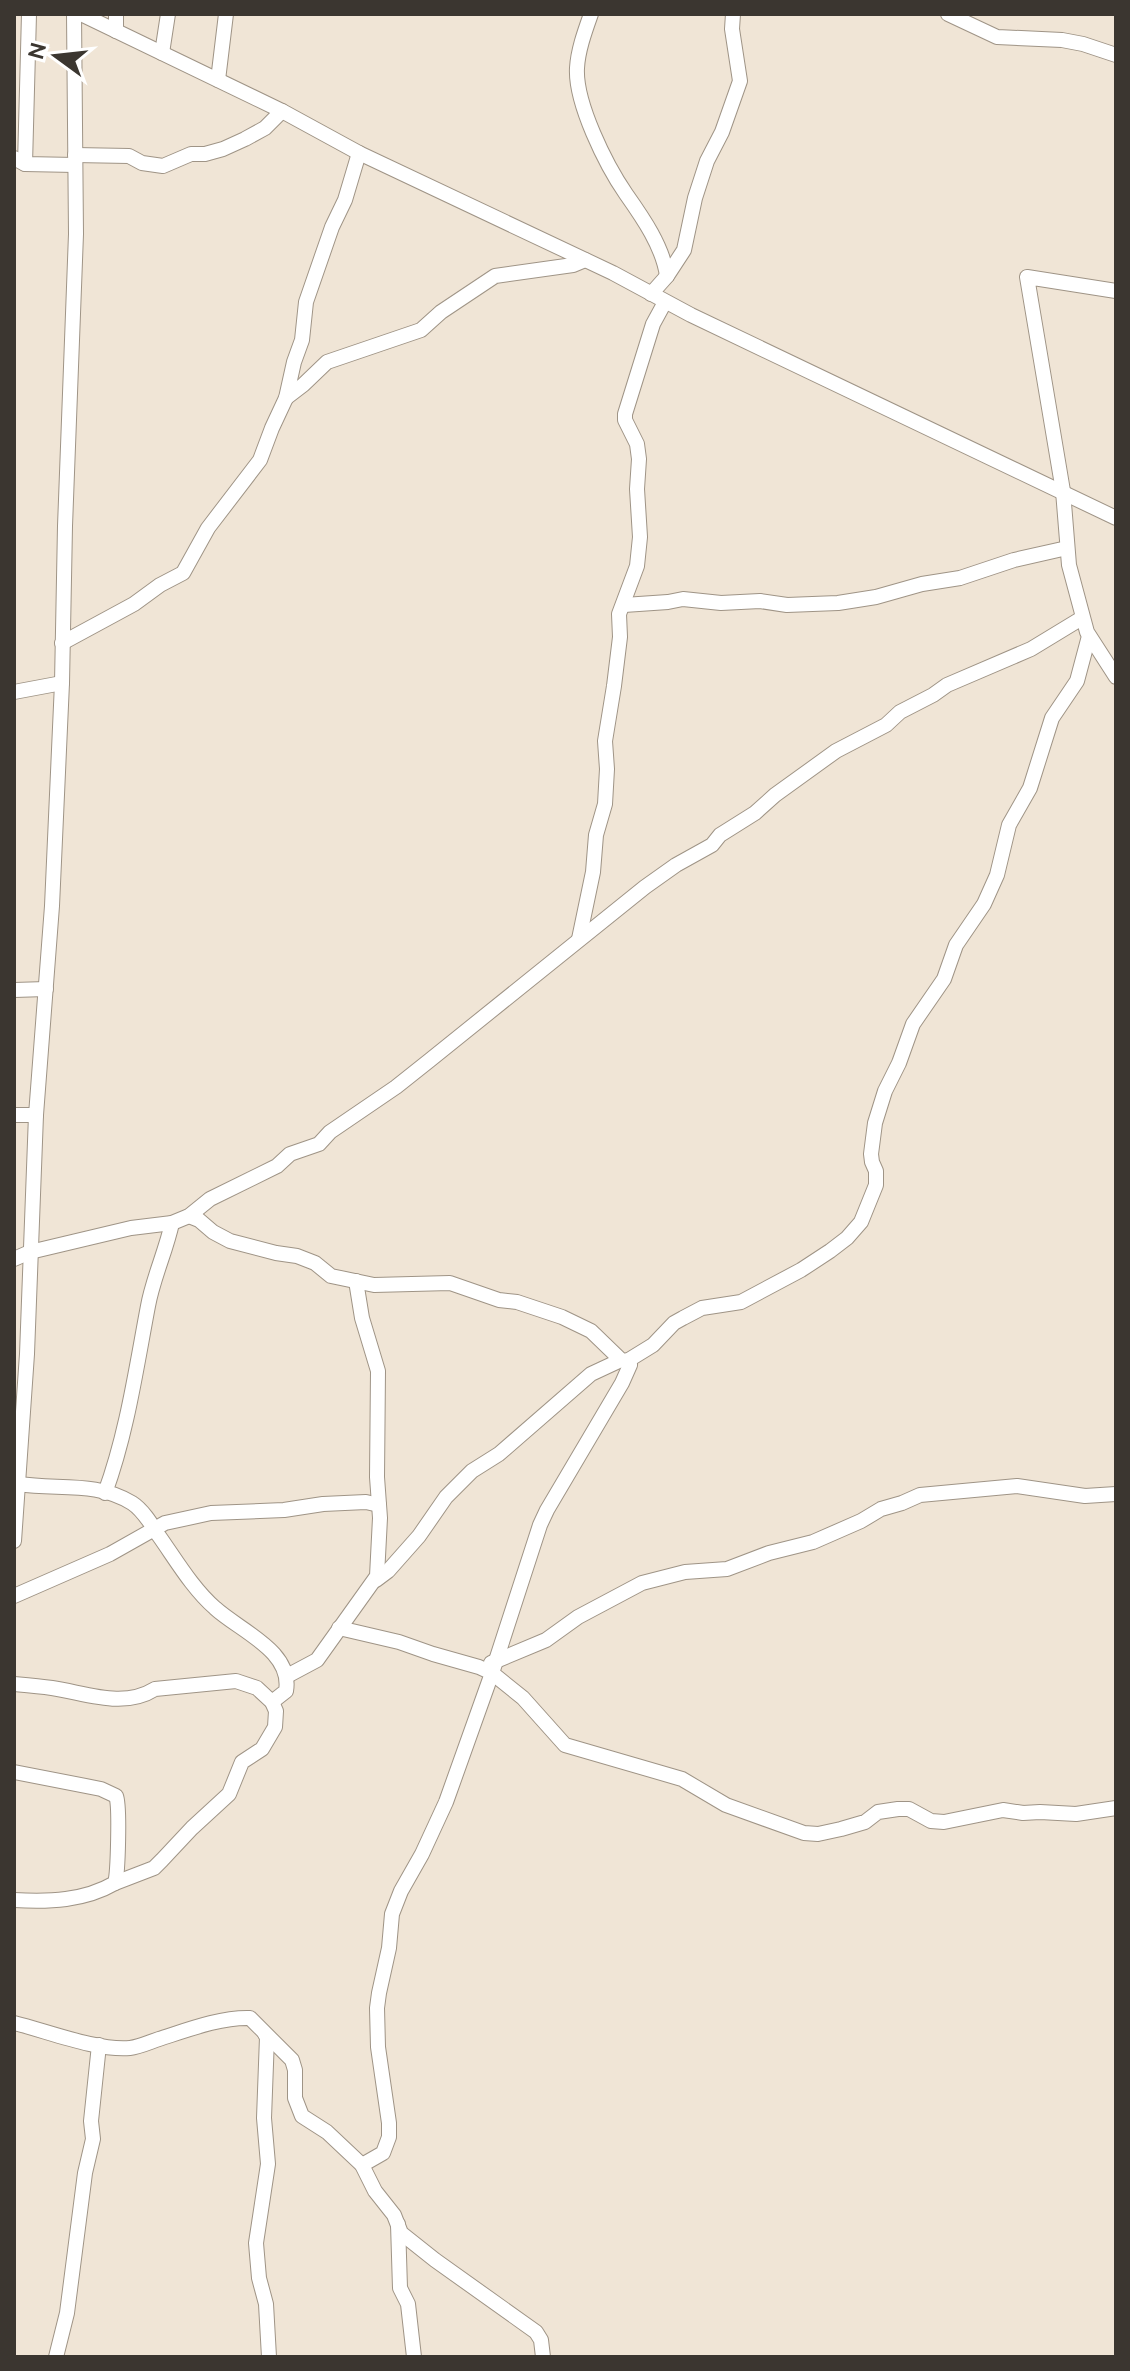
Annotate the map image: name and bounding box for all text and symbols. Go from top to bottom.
north arrow [16,16,96,96]
text: N [22,40,50,62]

